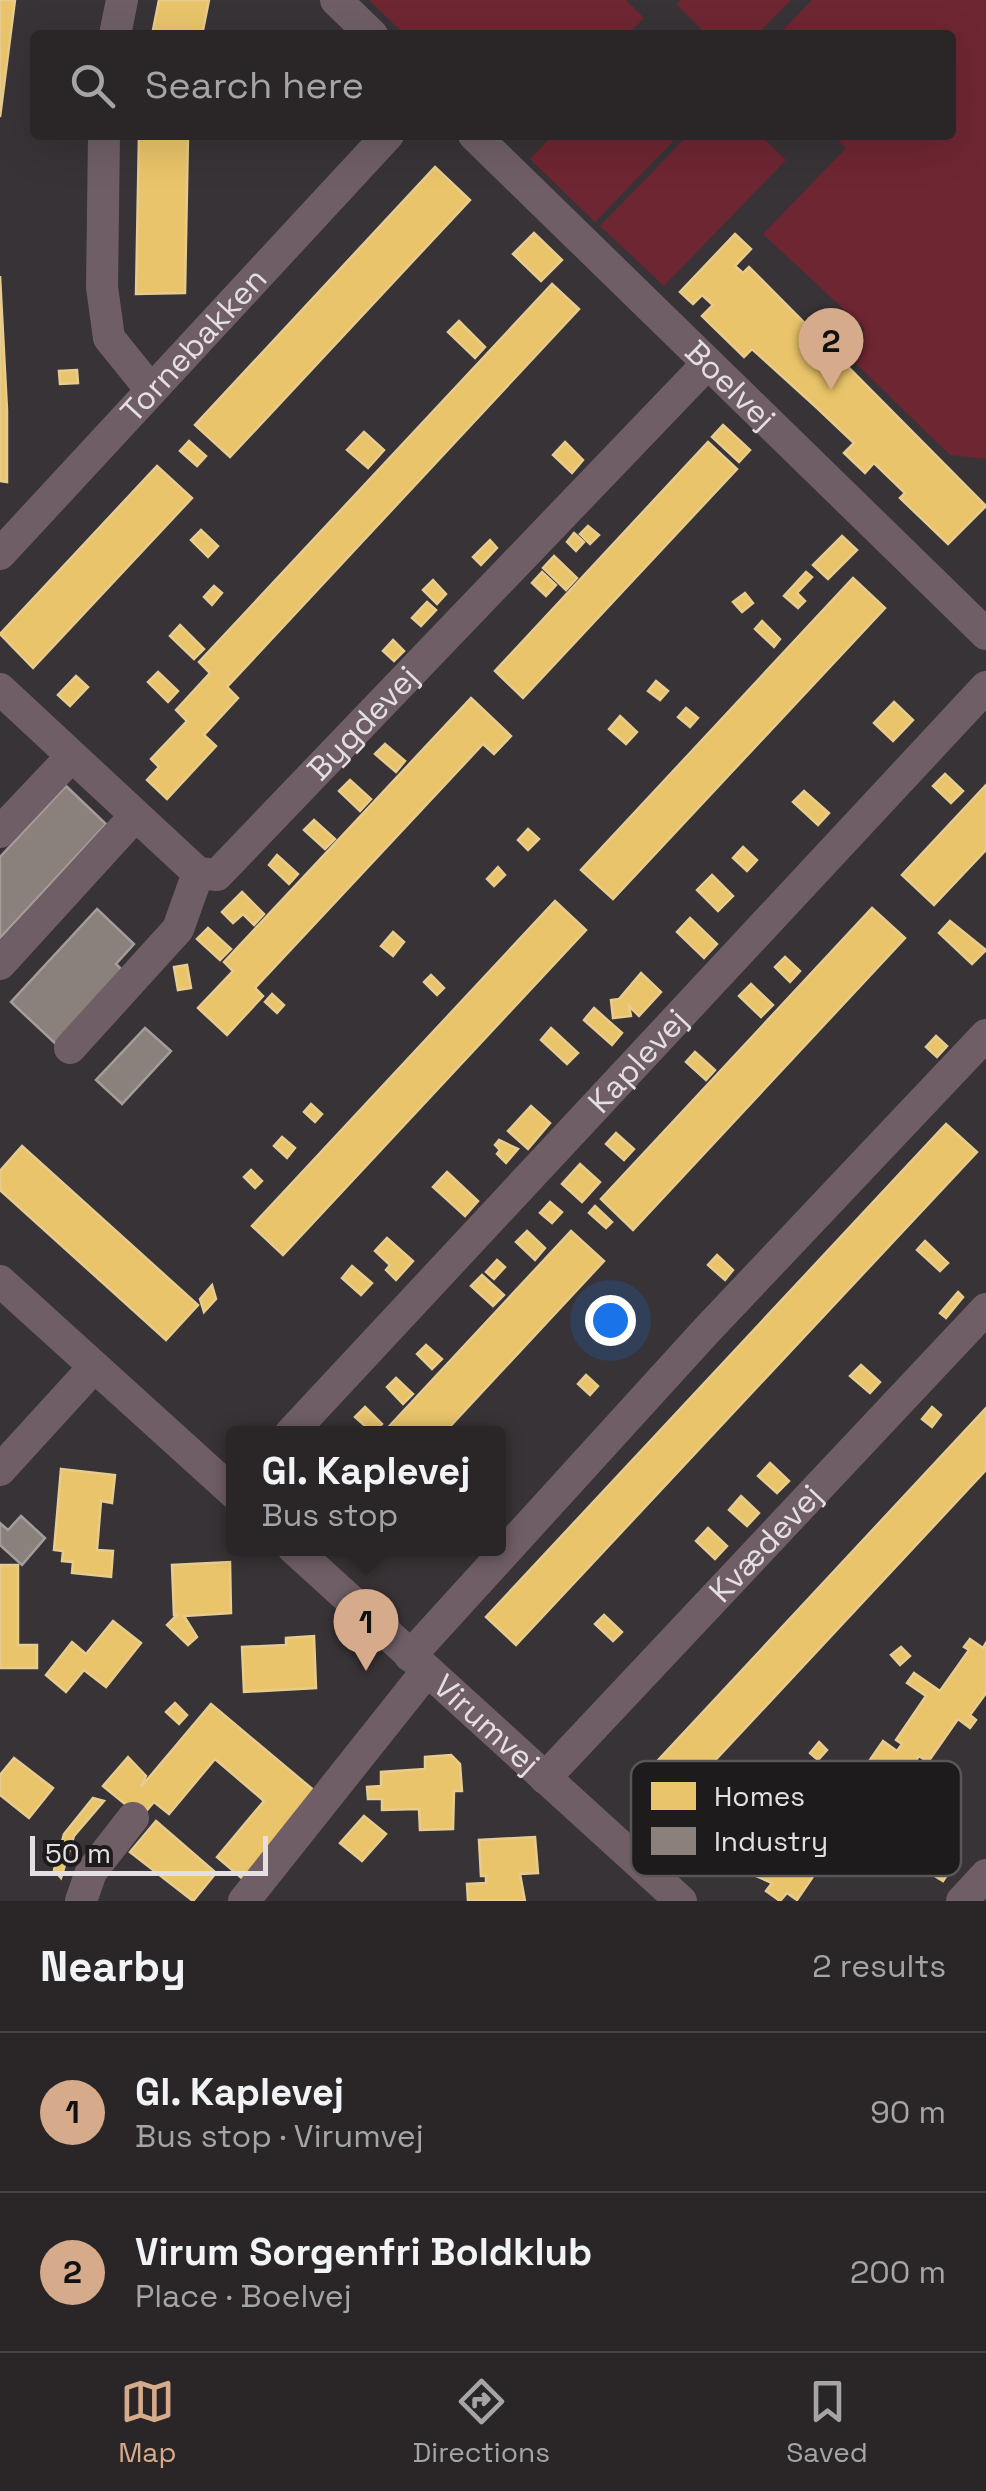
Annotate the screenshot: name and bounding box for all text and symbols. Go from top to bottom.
search box [30,30,956,140]
icon: search [65,58,120,113]
text: Search here [145,61,364,109]
street label: Tornebakken [112,259,275,431]
pin: 2 [798,308,864,390]
street label: Boelvej [677,332,784,438]
street label: Bygdevej [299,657,427,789]
street label: Kaplevej [579,1000,696,1121]
your location [585,1295,636,1346]
popup [226,1426,506,1556]
text: Gl. Kaplevej [261,1447,471,1495]
street label: Kvædevej [701,1476,831,1611]
text: Bus stop [261,1495,398,1535]
pin: 1 [334,1588,398,1671]
street label: Virumvej [425,1666,548,1783]
legend [631,1761,961,1876]
text: Homes [714,1778,805,1814]
text: Industry [714,1823,828,1859]
scale bar [30,1831,268,1876]
text: 50 m [45,1835,111,1871]
text: Nearby [40,1940,186,1993]
text: 2 results [812,1946,946,1986]
text: Gl. Kaplevej [135,2068,344,2116]
text: 1 [65,2092,80,2132]
text: 90 m [870,2092,946,2132]
text: Bus stop · Virumvej [135,2116,424,2156]
text: Virum Sorgenfri Boldklub [135,2228,592,2276]
text: 2 [63,2252,82,2292]
text: 200 m [850,2252,946,2292]
text: Place · Boelvej [135,2276,352,2316]
tab: Map [118,2374,176,2470]
tab: Directions [413,2374,550,2470]
tab: Saved [786,2374,868,2470]

